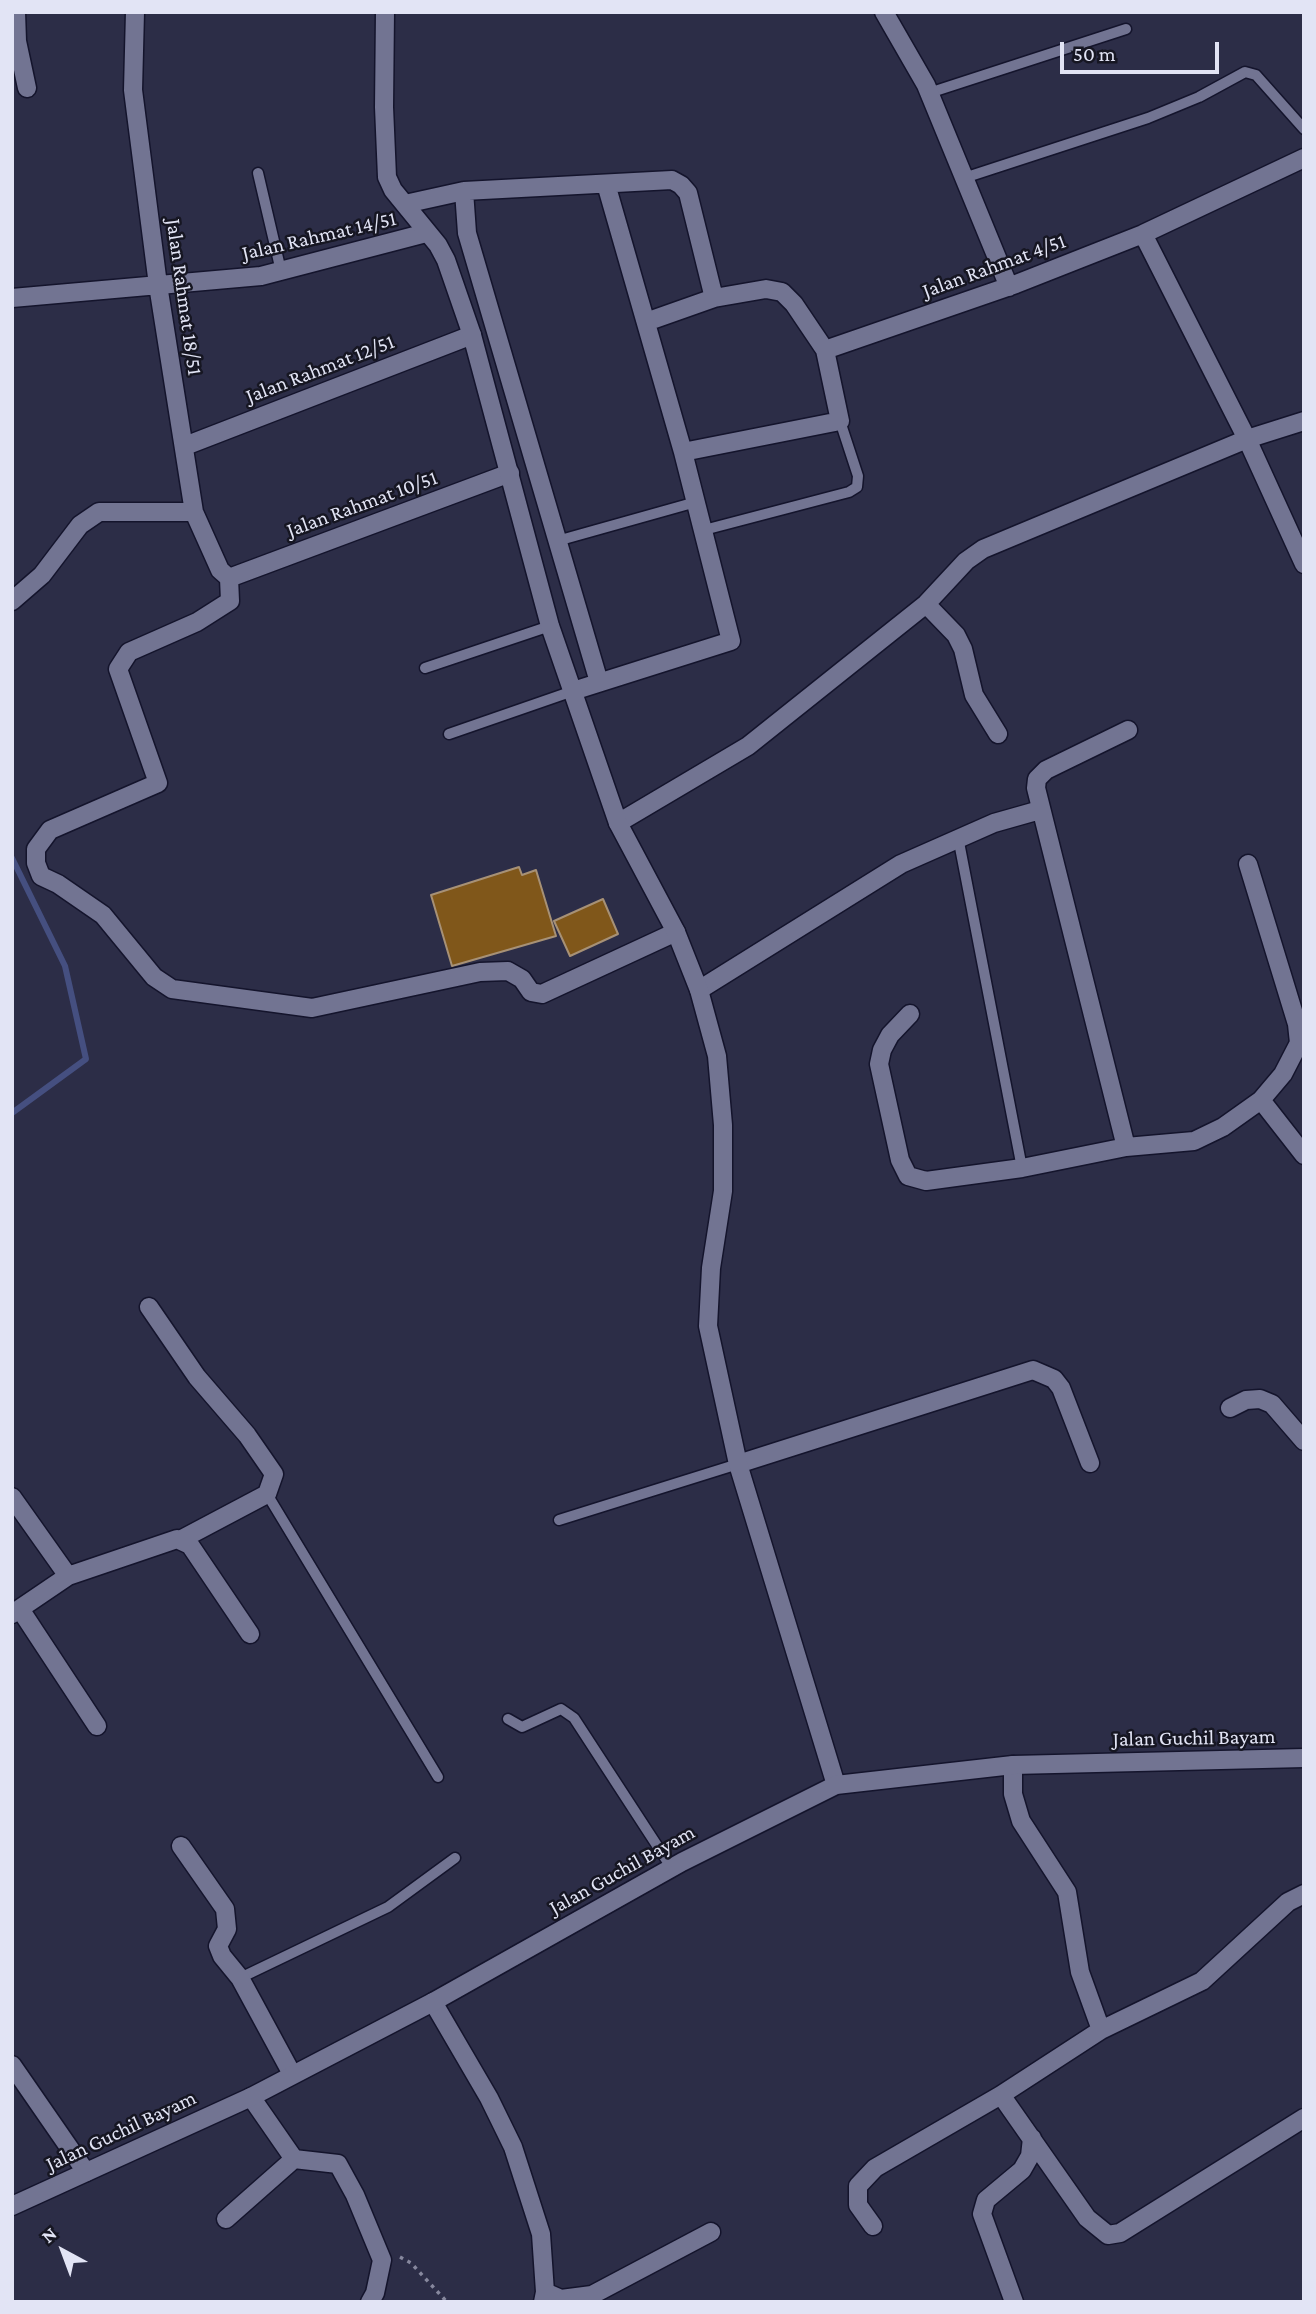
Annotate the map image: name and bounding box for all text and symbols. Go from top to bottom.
scale bar [1064,28,1223,72]
text: 50 m [1073,42,1116,66]
street label: Jalan Rahmat 14/51 [239,206,399,266]
street label: Jalan Rahmat 18/51 [161,217,207,377]
street label: Jalan Rahmat 4/51 [919,228,1069,304]
street label: Jalan Rahmat 12/51 [242,329,398,409]
street label: Jalan Rahmat 10/51 [283,465,441,543]
street label: Jalan Guchil Bayam [1112,1724,1276,1752]
street label: Jalan Guchil Bayam [545,1819,699,1921]
street label: Jalan Guchil Bayam [42,2085,200,2177]
north arrow [28,2216,98,2286]
text: N [37,2223,61,2247]

